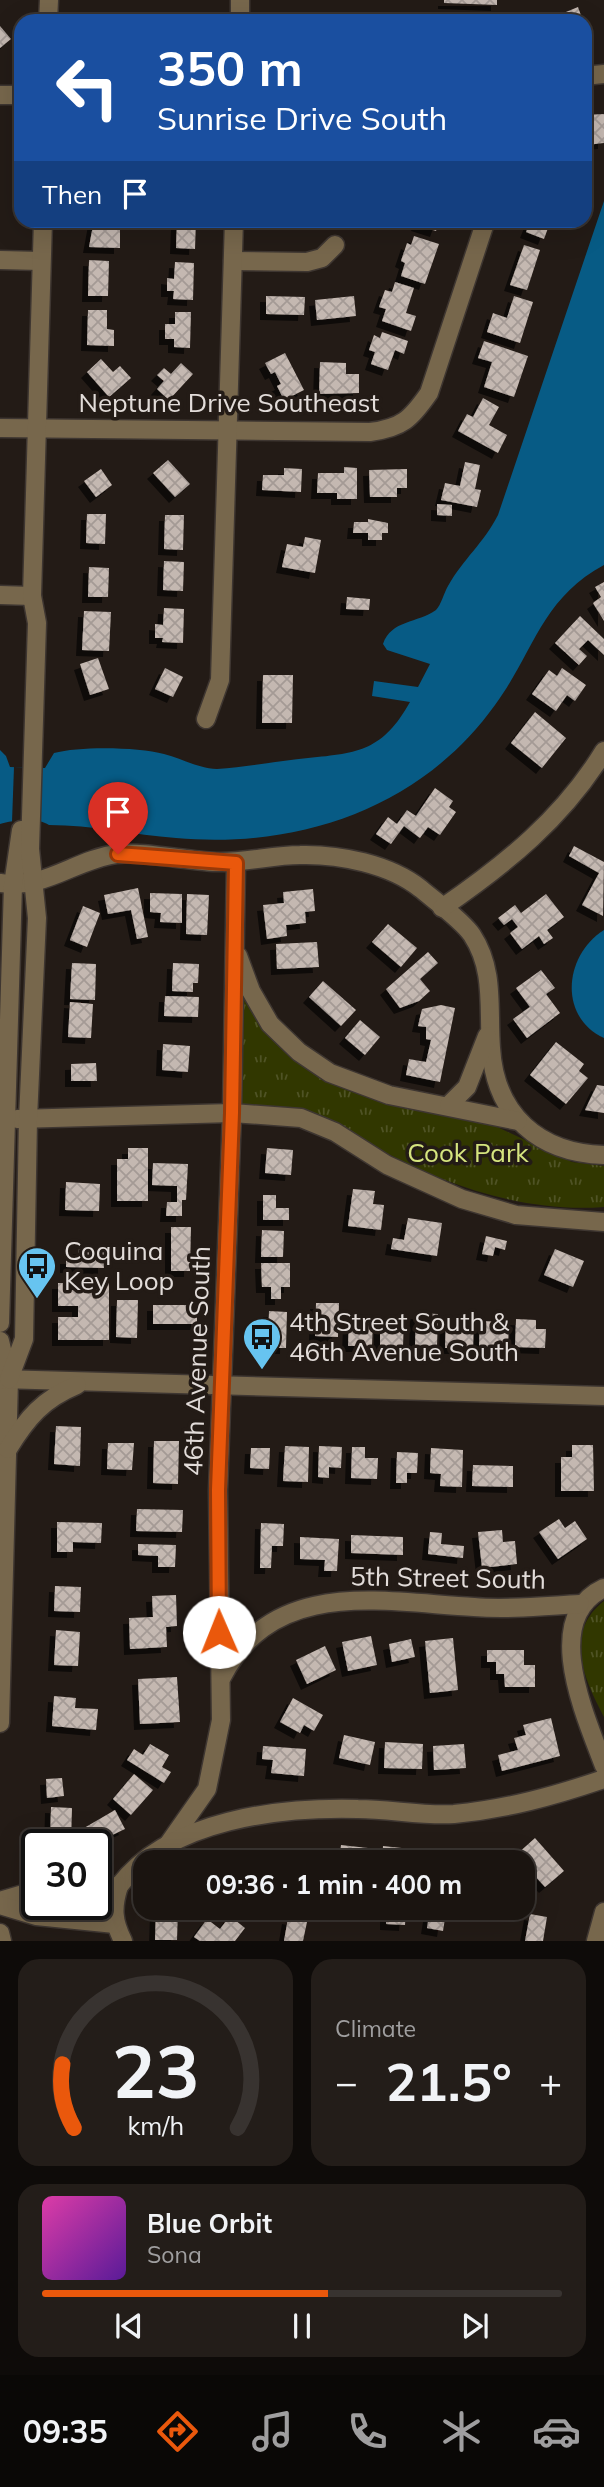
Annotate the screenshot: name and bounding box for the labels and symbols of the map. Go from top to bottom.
street label: Neptune Drive Southeast [79,386,379,419]
pin [88,782,148,854]
park label: Cook Park [407,1136,529,1169]
place label: Coquina Key Loop [64,1234,174,1297]
bus stop icon: Coquina Key Loop [16,1245,58,1300]
street label: 46th Avenue South [176,1245,217,1477]
place label: 4th Street South & 46th Avenue South [289,1305,519,1368]
bus stop icon: 4th Street South & 46th Avenue South [241,1316,283,1371]
street label: 5th Street South [350,1559,546,1596]
position arrow [182,1595,256,1669]
speed limit sign: 30 [21,1829,112,1920]

